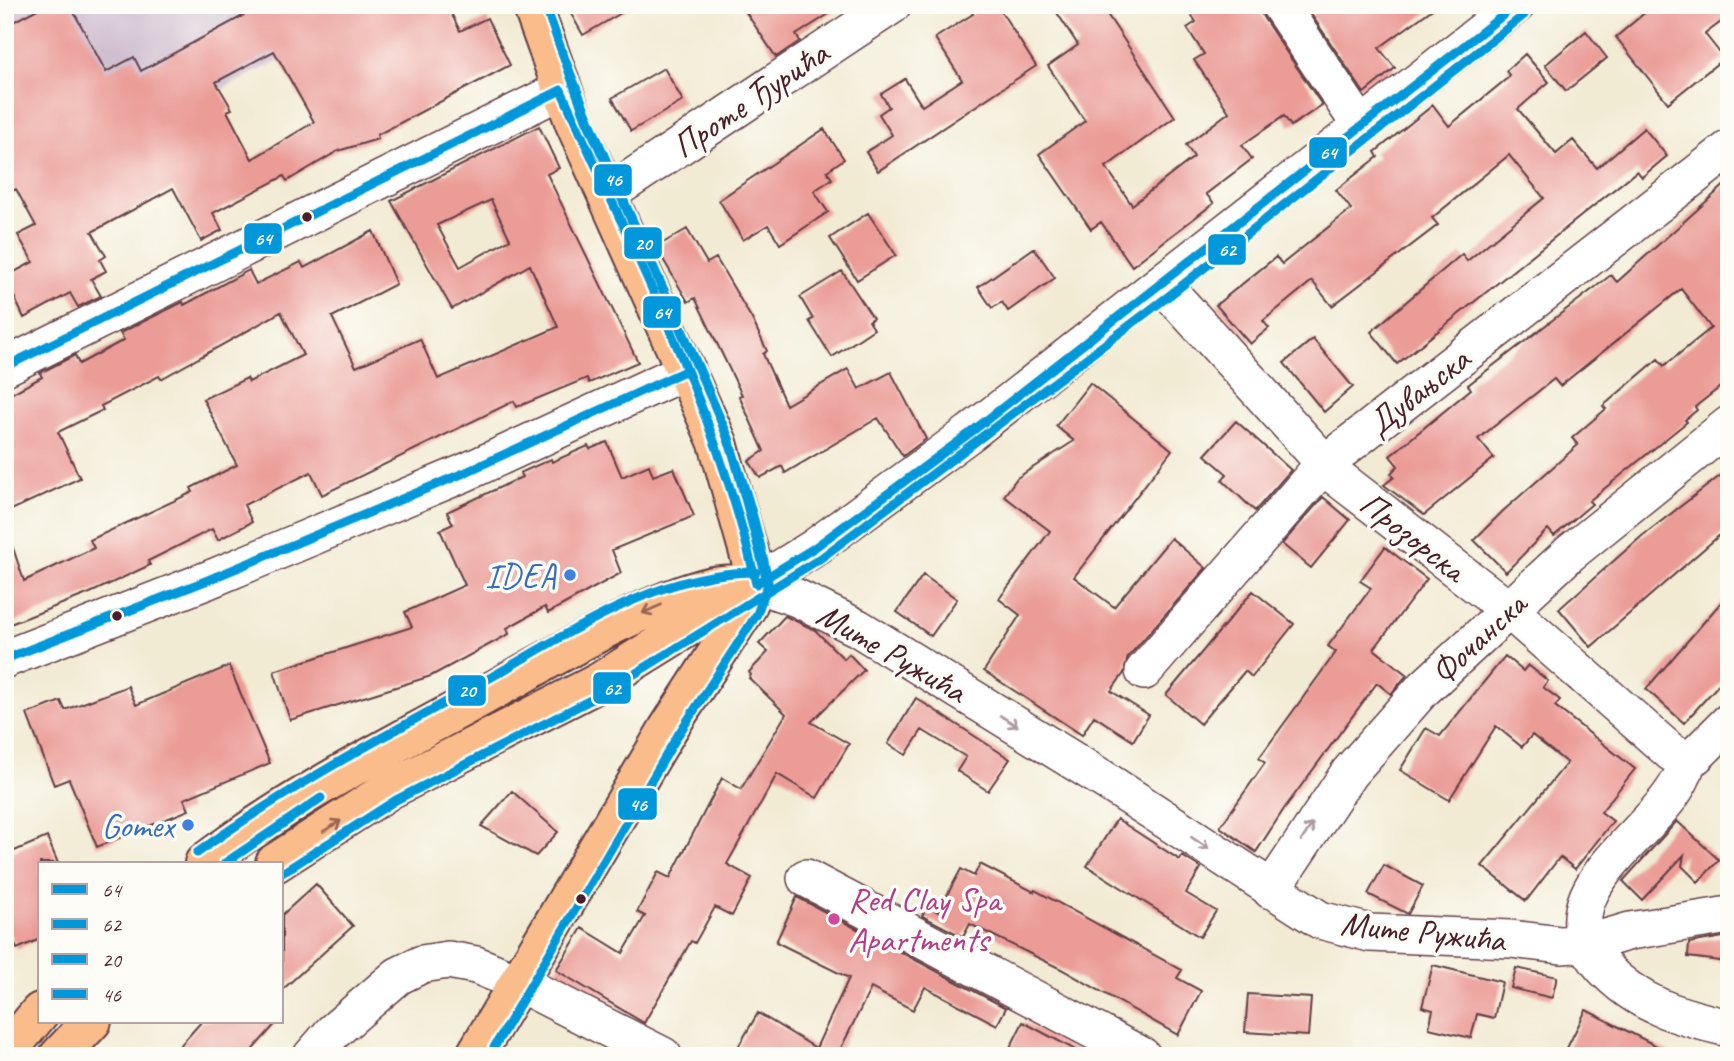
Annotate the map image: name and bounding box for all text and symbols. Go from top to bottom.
street label: Проте Ђурића [663,29,839,168]
line badge: 64 [1308,136,1348,169]
text: 64 [1319,141,1339,165]
line badge: 46 [593,163,633,197]
text: 46 [604,168,624,192]
unlabelled marker [300,210,314,224]
line badge: 64 [243,222,283,255]
line badge: 20 [623,226,663,260]
text: 64 [254,227,274,251]
text: 20 [634,232,654,256]
line badge: 62 [1207,233,1247,266]
text: 62 [1218,238,1238,262]
line badge: 64 [642,295,682,329]
text: 64 [653,301,673,325]
street label: Дувањска [1358,335,1481,446]
street label: Прозорска [1351,481,1477,593]
place label: IDEA [485,553,557,598]
marker: IDEA [562,567,578,583]
street label: Фочанска [1421,581,1538,694]
street label: Мите Ружића [809,592,977,715]
one-way arrow [642,603,663,616]
unlabelled marker [110,609,124,623]
line badge: 62 [592,671,632,705]
line badge: 20 [447,674,487,707]
text: 62 [603,677,623,701]
text: 20 [458,679,478,703]
one-way arrow [998,714,1018,728]
line badge: 46 [617,787,658,821]
text: 46 [629,793,649,817]
place label: Gomex [102,803,177,848]
marker: Gomex [180,817,196,833]
one-way arrow [321,818,341,832]
one-way arrow [1300,823,1314,843]
one-way arrow [1190,836,1209,851]
legend [38,862,284,1023]
text: 64 [102,877,123,903]
place label: Red Clay Spa Apartments [848,877,1003,962]
unlabelled marker [574,892,588,906]
street label: Мите Ружића [1339,900,1510,963]
marker: Red Clay Spa Apartments [826,911,842,927]
text: 62 [102,912,122,938]
text: 20 [102,947,122,973]
text: 46 [102,982,121,1008]

